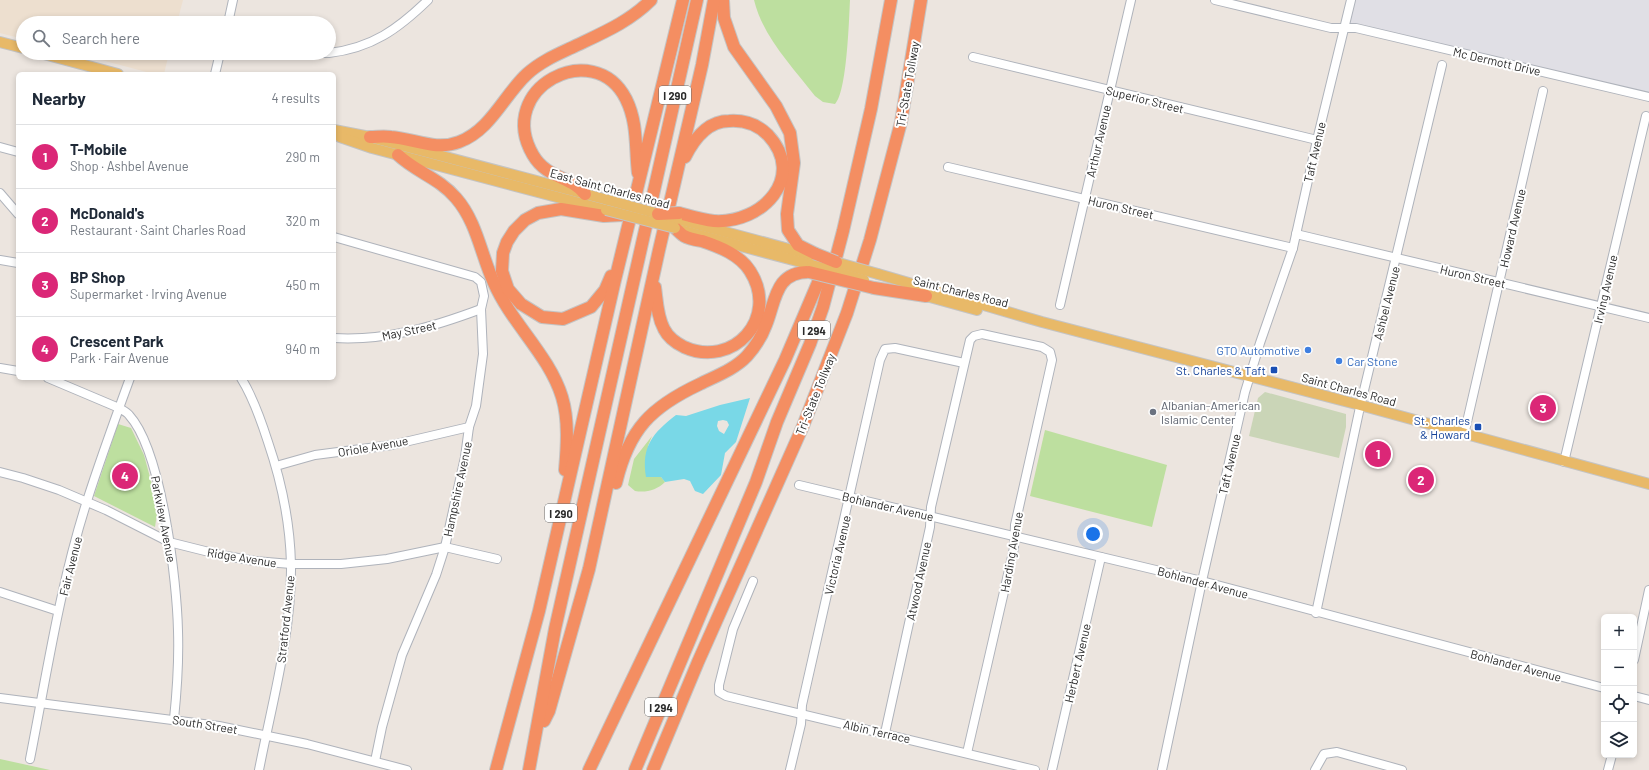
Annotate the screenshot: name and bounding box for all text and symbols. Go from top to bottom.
search box [16,16,336,60]
icon: search [30,27,52,49]
text: Search here [62,29,140,47]
street label: Tri-State Tollway [893,40,922,128]
street label: Mc Dermott Drive [1452,44,1542,78]
street label: Superior Street [1105,83,1185,115]
road number: I 290 [659,86,691,104]
text: Nearby [32,88,86,108]
text: 4 results [272,90,320,106]
street label: Arthur Avenue [1083,103,1113,179]
street label: Taft Avenue [1300,120,1328,184]
text: T-Mobile [70,140,127,158]
text: 1 [43,149,47,165]
text: 290 m [286,149,320,165]
text: Shop · Ashbel Avenue [70,158,189,174]
street label: East Saint Charles Road [549,165,671,211]
street label: Howard Avenue [1496,187,1528,269]
street label: Huron Street [1087,193,1155,221]
text: McDonald's [70,204,144,222]
text: 2 [41,213,49,229]
text: 320 m [286,213,320,229]
text: Restaurant · Saint Charles Road [70,222,246,238]
street label: Irving Avenue [1590,253,1620,325]
street label: Huron Street [1439,262,1507,290]
street label: Ashbel Avenue [1370,265,1402,341]
text: BP Shop [70,268,125,286]
street label: Saint Charles Road [912,272,1010,310]
text: 3 [41,277,49,293]
text: 450 m [285,277,320,293]
text: Supermarket · Irving Avenue [70,286,227,302]
street label: May Street [380,317,438,343]
road number: I 294 [798,321,830,339]
text: Crescent Park [70,332,164,350]
text: 4 [41,341,49,357]
text: 940 m [285,341,320,357]
place label: GTO Automotive [1217,343,1300,357]
marker: GTO Automotive [1303,345,1313,355]
text: Park · Fair Avenue [70,350,169,366]
street label: Tri-State Tollway [792,351,838,437]
place label: Car Stone [1347,354,1398,368]
marker: Car Stone [1334,356,1344,366]
place label: St. Charles & Taft [1176,363,1266,377]
marker: St. Charles & Taft [1269,365,1279,375]
street label: Saint Charles Road [1300,370,1398,408]
pin: 3 [1530,393,1556,423]
place label: Albanian-American Islamic Center [1161,398,1260,426]
marker: Albanian-American Islamic Center [1148,407,1158,417]
place label: St. Charles & Howard [1414,413,1470,441]
marker: St. Charles & Howard [1473,422,1483,432]
street label: Taft Avenue [1215,432,1243,496]
street label: Oriole Avenue [337,433,409,459]
pin: 1 [1365,439,1391,469]
street label: Hampshire Avenue [440,440,474,538]
pin: 4 [112,461,138,491]
pin: 2 [1408,465,1434,495]
street label: Parkview Avenue [149,475,179,563]
street label: Bohlander Avenue [841,489,935,523]
road number: I 290 [545,504,577,522]
street label: Harding Avenue [997,511,1025,593]
street label: Victoria Avenue [821,514,853,596]
your location [1083,524,1103,544]
street label: Fair Avenue [56,535,84,597]
street label: Atwood Avenue [903,540,933,622]
street label: Ridge Avenue [206,545,278,569]
street label: Bohlander Avenue [1156,563,1250,601]
street label: Stratford Avenue [273,575,297,663]
map controls [1601,614,1637,758]
button: + [1601,614,1637,650]
street label: Herbert Avenue [1061,622,1093,704]
street label: Bohlander Avenue [1469,646,1563,684]
button: − [1601,650,1637,686]
button: locate [1601,686,1637,722]
road number: I 294 [645,698,677,716]
street label: South Street [171,712,239,736]
street label: Albin Terrace [842,716,912,746]
button: layers [1601,722,1637,758]

